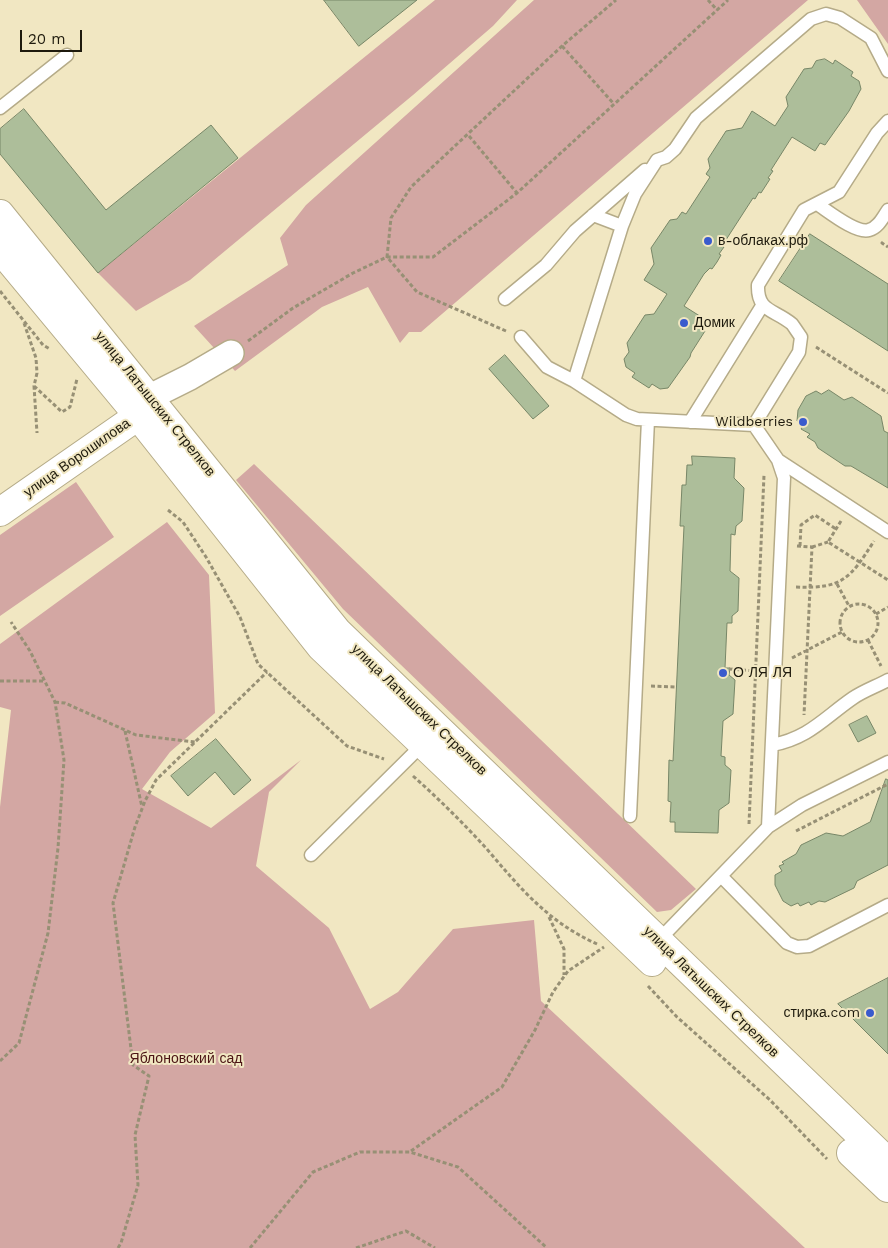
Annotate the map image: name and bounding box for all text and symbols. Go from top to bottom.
scale bar [22,20,85,52]
text: 20 m [28,30,66,48]
place label: в-облаках.рф [718,233,808,249]
marker: в-облаках.рф [702,235,714,247]
place label: Домик [694,315,735,331]
marker: Домик [678,317,690,329]
street label: улица Латышских Стрелков [91,328,219,480]
place label: Wildberries [715,414,793,430]
street label: улица Ворошилова [20,415,134,501]
marker: Wildberries [797,416,809,428]
street label: улица Латышских Стрелков [348,641,490,779]
place label: О ЛЯ ЛЯ [733,665,792,681]
marker: О ЛЯ ЛЯ [717,667,729,679]
street label: улица Латышских Стрелков [640,923,782,1061]
place label: стирка.com [783,1005,860,1021]
marker: стирка.com [864,1007,876,1019]
park label: Яблоновский сад [130,1051,242,1067]

